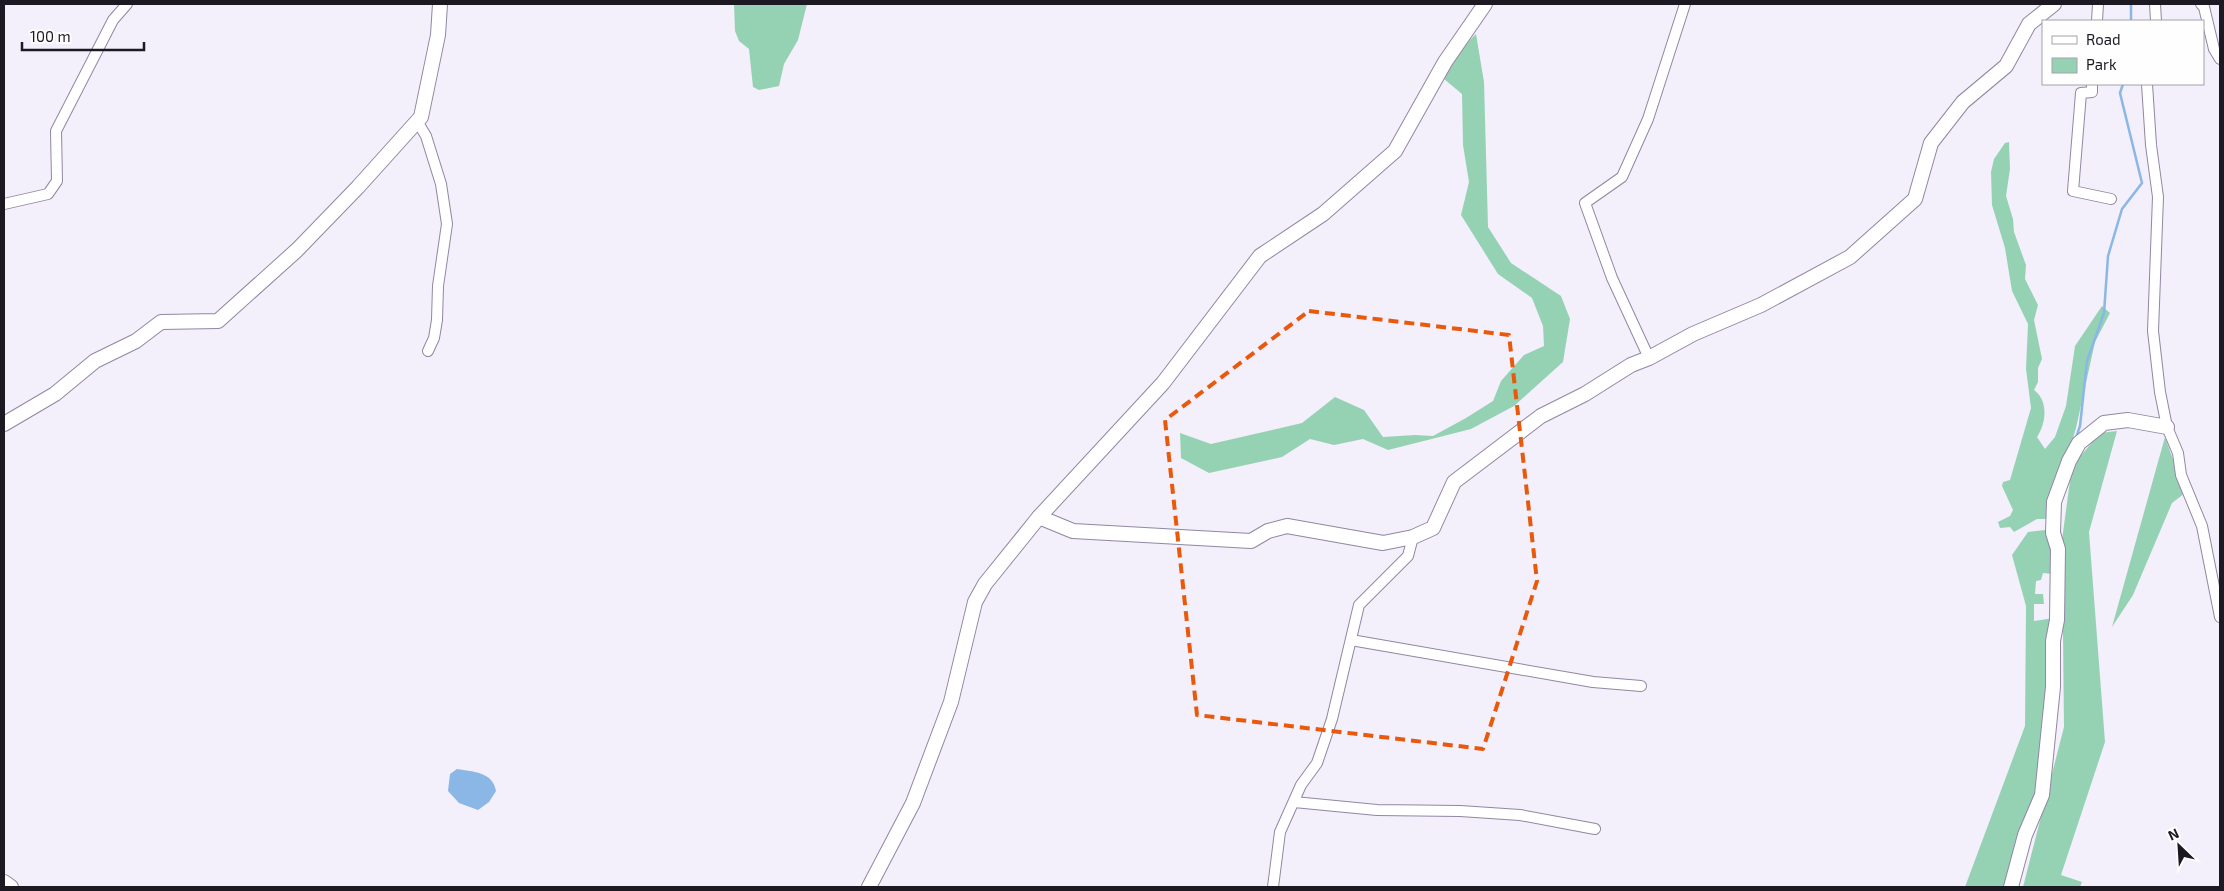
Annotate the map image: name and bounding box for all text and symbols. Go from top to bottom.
scale bar [22,20,145,52]
legend [2042,20,2204,85]
text: 100 m [30,27,71,45]
text: Road [2086,30,2121,48]
text: Park [2086,55,2117,73]
north arrow [2154,821,2204,871]
text: N [2165,824,2181,844]

